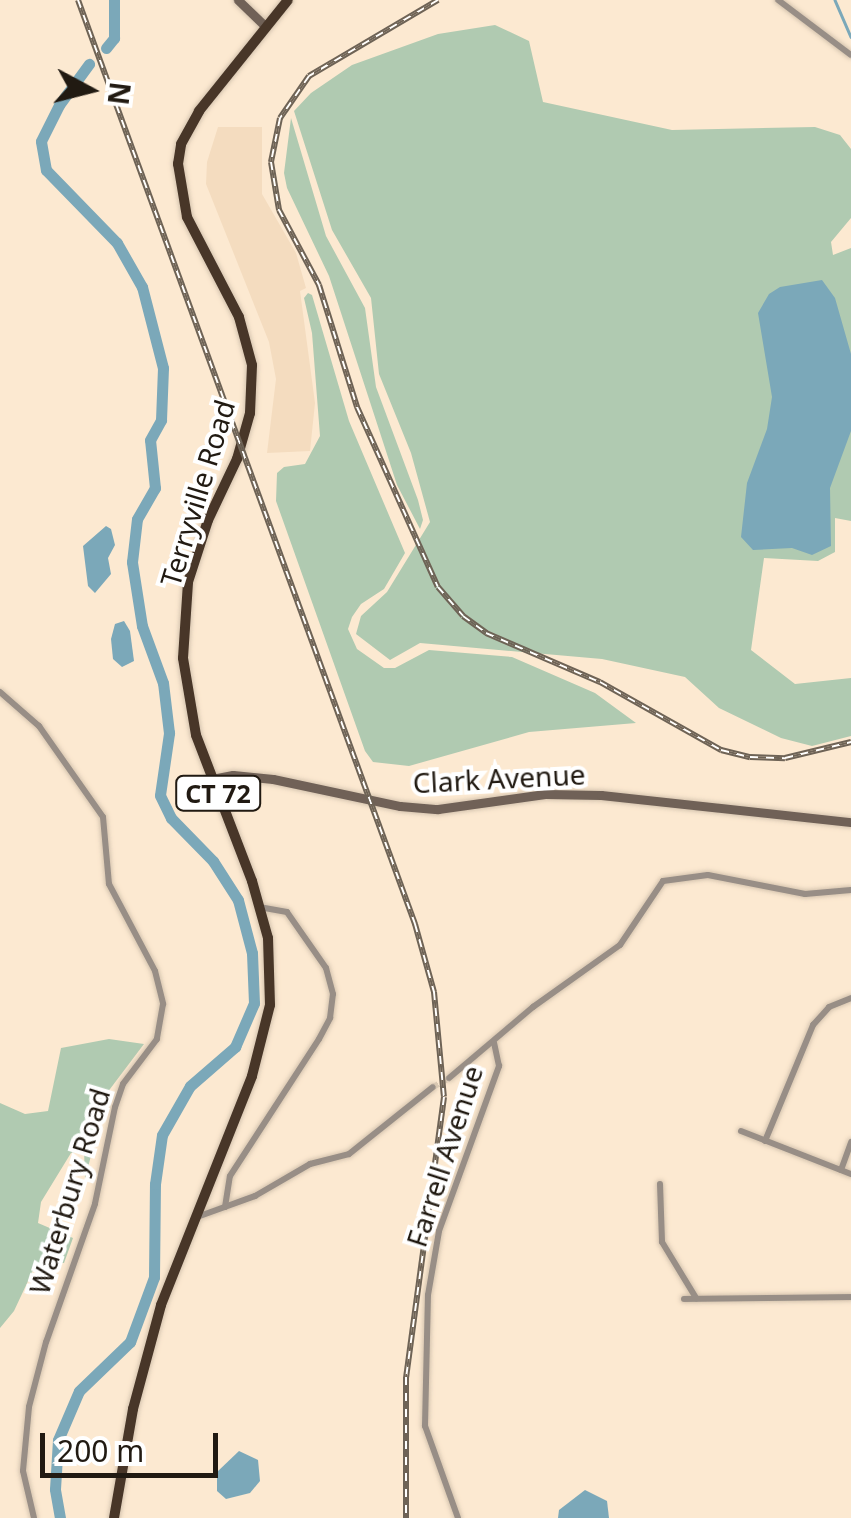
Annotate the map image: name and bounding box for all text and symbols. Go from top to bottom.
north arrow [40,40,140,140]
text: N [100,80,140,107]
street label: Terryville Road [153,396,241,590]
street label: Clark Avenue [412,757,586,799]
road number: CT 72 [173,773,263,813]
street label: Farrell Avenue [399,1061,489,1251]
street label: Waterbury Road [22,1084,116,1298]
scale bar [45,1413,222,1475]
text: 200 m [57,1430,144,1471]

